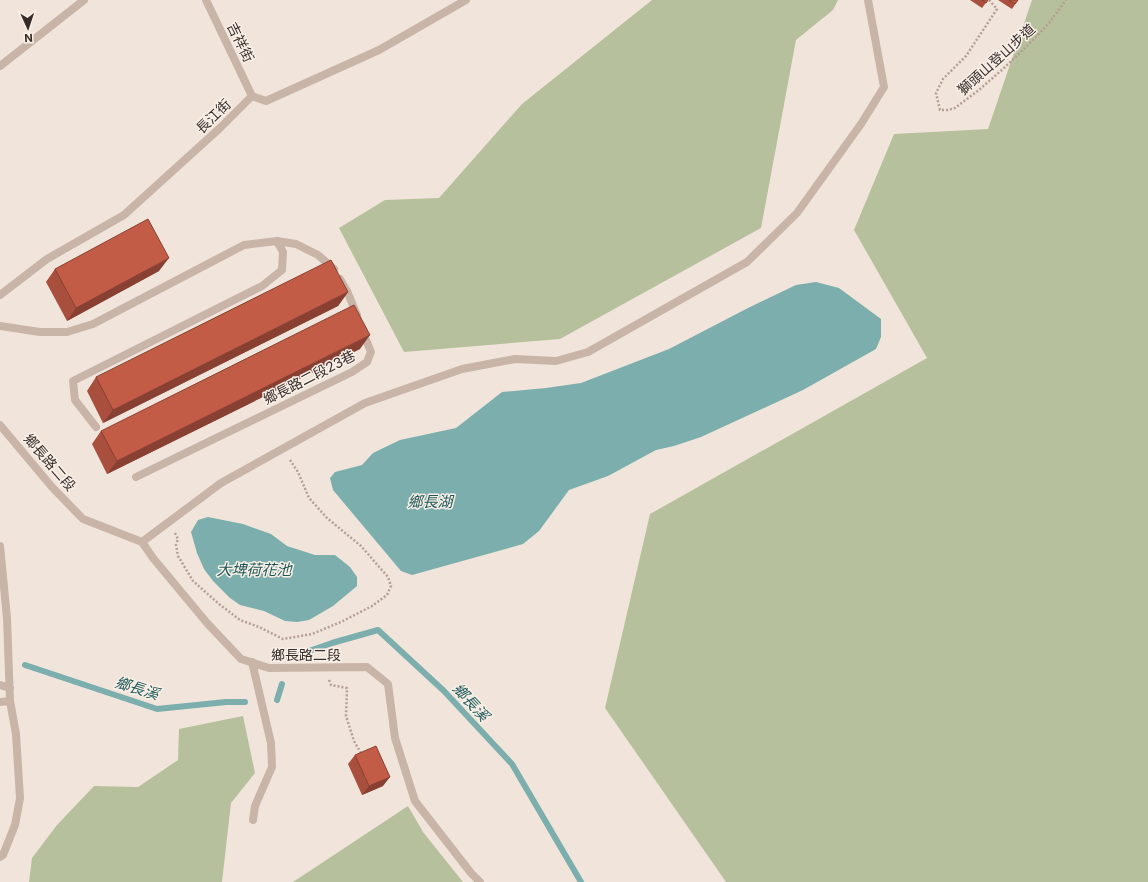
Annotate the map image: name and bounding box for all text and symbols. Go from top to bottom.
north arrow [8,8,48,48]
street label: 吉祥街 [224,19,258,65]
street label: 獅頭山登山步道 [954,20,1038,98]
text: N [24,31,33,45]
street label: 長江街 [192,95,234,137]
street label: 鄉長路二段23巷 [260,346,358,408]
street label: 鄉長路二段 [21,430,79,494]
water label: 鄉長湖 [407,492,454,511]
water label: 大埤荷花池 [216,560,293,579]
street label: 鄉長路二段 [271,646,341,663]
water label: 鄉長溪 [113,672,163,704]
water label: 鄉長溪 [449,679,495,726]

